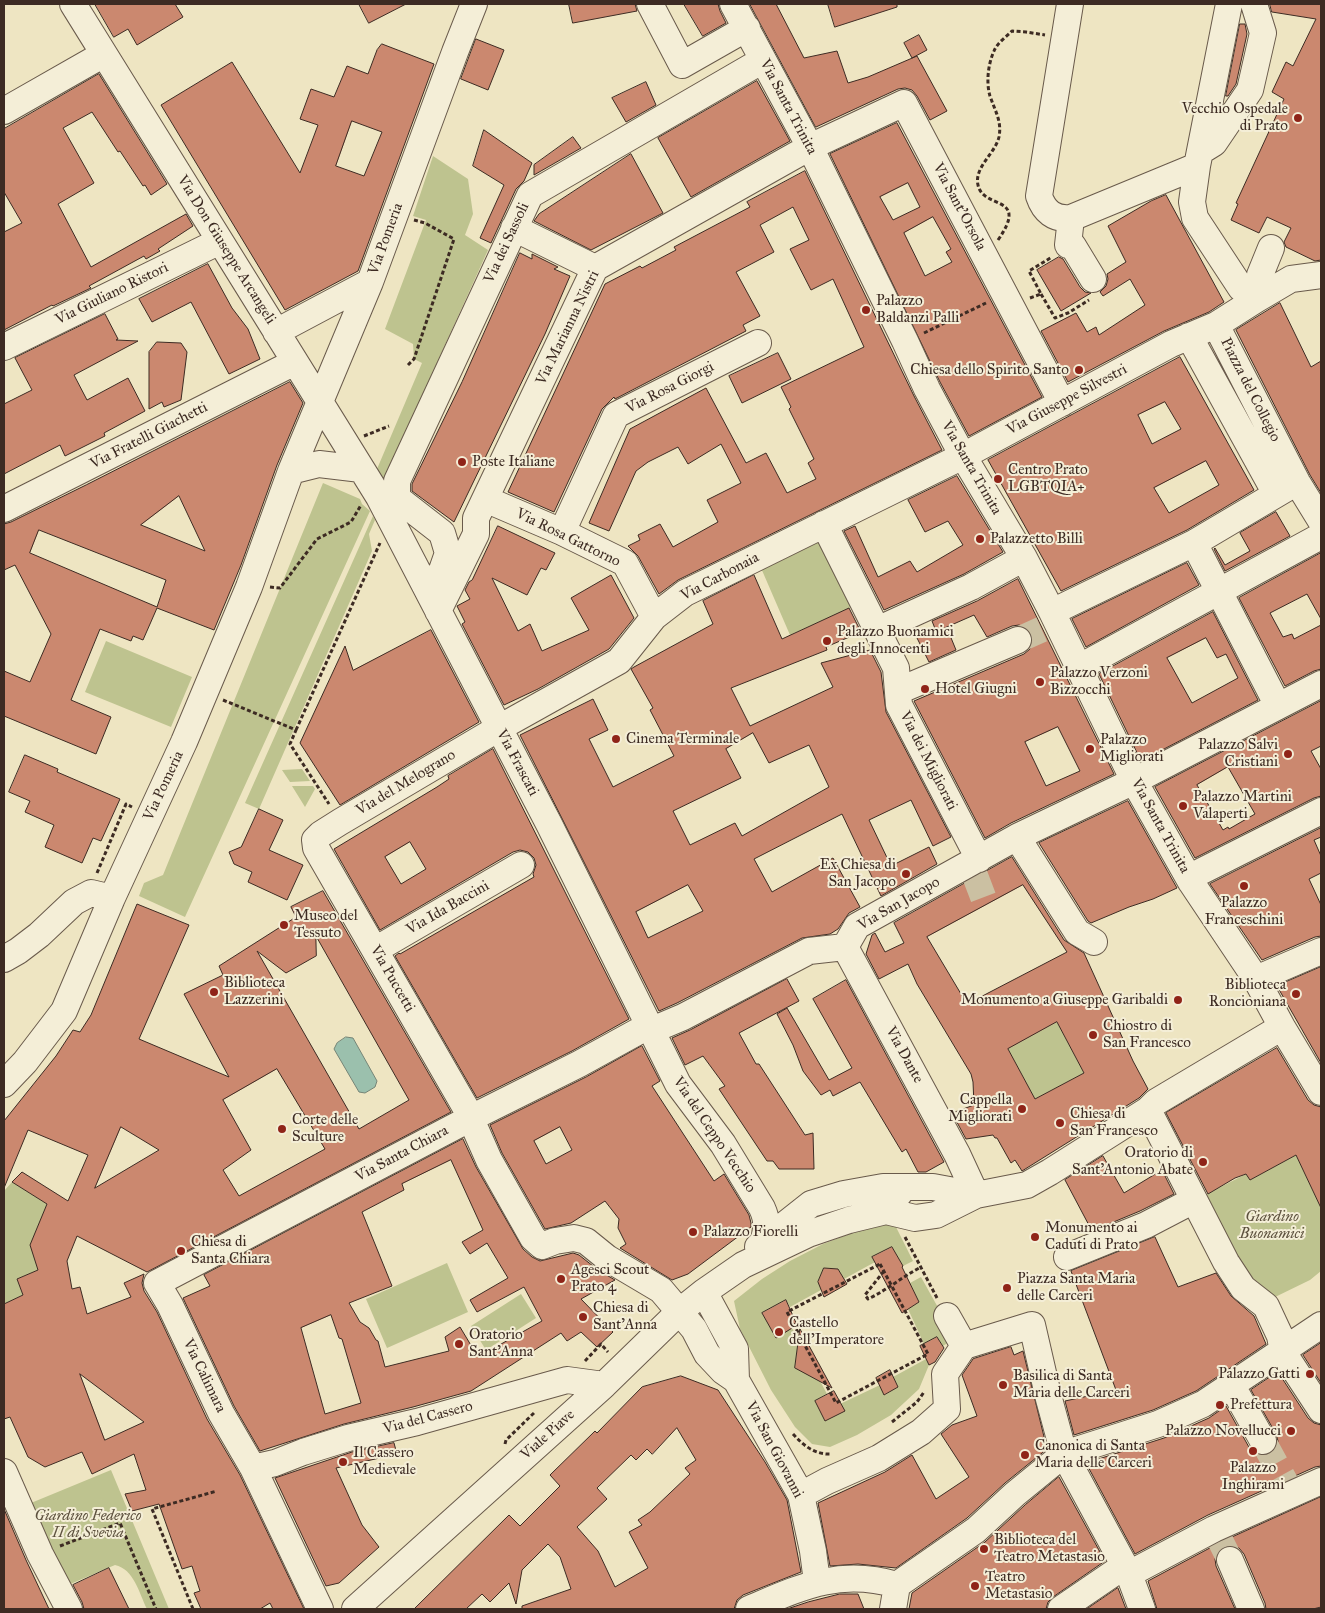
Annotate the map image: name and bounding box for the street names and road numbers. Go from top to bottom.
street label: Via Santa Trinita [755,56,821,158]
street label: Via Sant'Orsola [928,160,990,254]
street label: Via Don Giuseppe Arcangeli [173,172,279,328]
street label: Via dei Sassoli [480,200,534,286]
street label: Via Pomeria [365,201,407,277]
street label: Via Giuliano Ristori [53,259,171,329]
street label: Via Marianna Nistri [532,268,604,388]
street label: Piazza del Collegio [1216,335,1284,445]
street label: Via Rosa Giorgi [623,358,717,418]
street label: Via Giuseppe Silvestri [1004,361,1130,439]
street label: Via Fratelli Giachetti [87,399,211,473]
street label: Via Santa Trinita [937,418,1005,518]
street label: Via Rosa Gattorno [513,505,623,571]
street label: Via Carbonaia [678,549,762,605]
street label: Via dei Migliorati [895,708,961,814]
street label: Via Frascati [492,727,542,799]
street label: Via del Melograno [353,746,459,820]
street label: Via Pomeria [140,748,188,824]
street label: Via Santa Trinita [1127,776,1193,876]
street label: Via San Jacopo [855,873,943,935]
street label: Via Ida Baccini [403,877,493,939]
street label: Via Puccetti [366,942,418,1016]
street label: Via Dante [881,1024,927,1086]
street label: Via del Ceppo Vecchio [669,1074,759,1196]
street label: Via Santa Chiara [352,1122,452,1186]
street label: Via Calimara [178,1336,230,1416]
street label: Via del Cassero [381,1397,475,1439]
street label: Via San Giovanni [741,1399,807,1501]
street label: Viale Piave [517,1406,579,1464]

